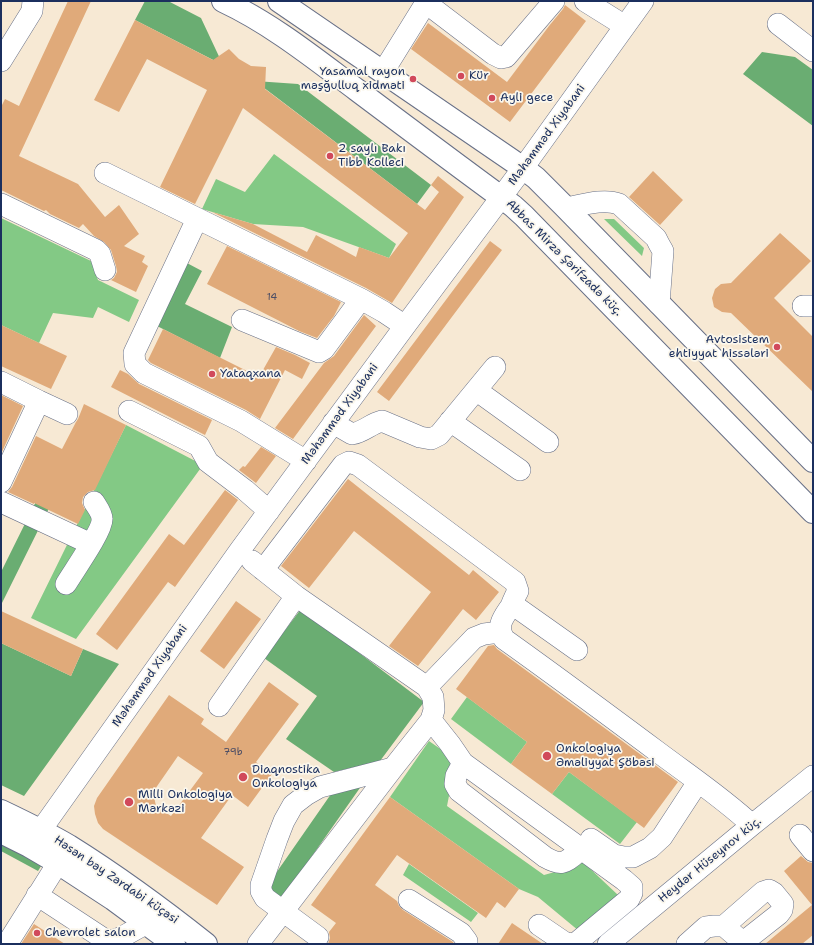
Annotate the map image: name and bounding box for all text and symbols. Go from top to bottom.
place label: Yasamal rayon məşğulluq xidməti [301,65,405,93]
place label: Kür [469,69,489,83]
marker: Kür [456,71,466,81]
marker: Yasamal rayon məşğulluq xidməti [408,74,418,84]
street label: Məhəmməd Xiyabani [505,82,589,188]
place label: Ayli gece [500,91,553,105]
marker: Ayli gece [487,93,497,103]
place label: 2 saylı Bakı Tibb Kolleci [338,142,406,170]
marker: 2 saylı Bakı Tibb Kolleci [325,151,335,161]
street label: Abbas Mirzə Şərifzadə küç. [503,197,625,319]
house number: 14 [267,291,277,303]
place label: Avtosistem ehtiyyat hissələri [669,333,769,361]
marker: Avtosistem ehtiyyat hissələri [772,342,782,352]
street label: Məhəmməd Xiyabani [298,361,382,467]
place label: Yataqxana [220,367,281,381]
marker: Yataqxana [207,369,217,379]
street label: Məhəmməd Xiyabani [109,622,191,730]
place label: Onkologiya Əməliyyat Şöbəsi [556,742,655,770]
house number: 79b [223,746,243,758]
marker: Onkologiya Əməliyyat Şöbəsi [541,750,553,762]
place label: Diaqnostika Onkologiya [252,763,320,791]
marker: Diaqnostika Onkologiya [237,771,249,783]
place label: Milli Onkologiya Mərkəzi [138,788,232,816]
marker: Milli Onkologiya Mərkəzi [123,796,135,808]
street label: Heydər Hüseynov küç. [656,814,764,906]
street label: Həsən bəy Zərdabi küçəsi [51,833,181,927]
place label: Chevrolet salon [45,926,136,940]
marker: Chevrolet salon [32,928,42,938]

